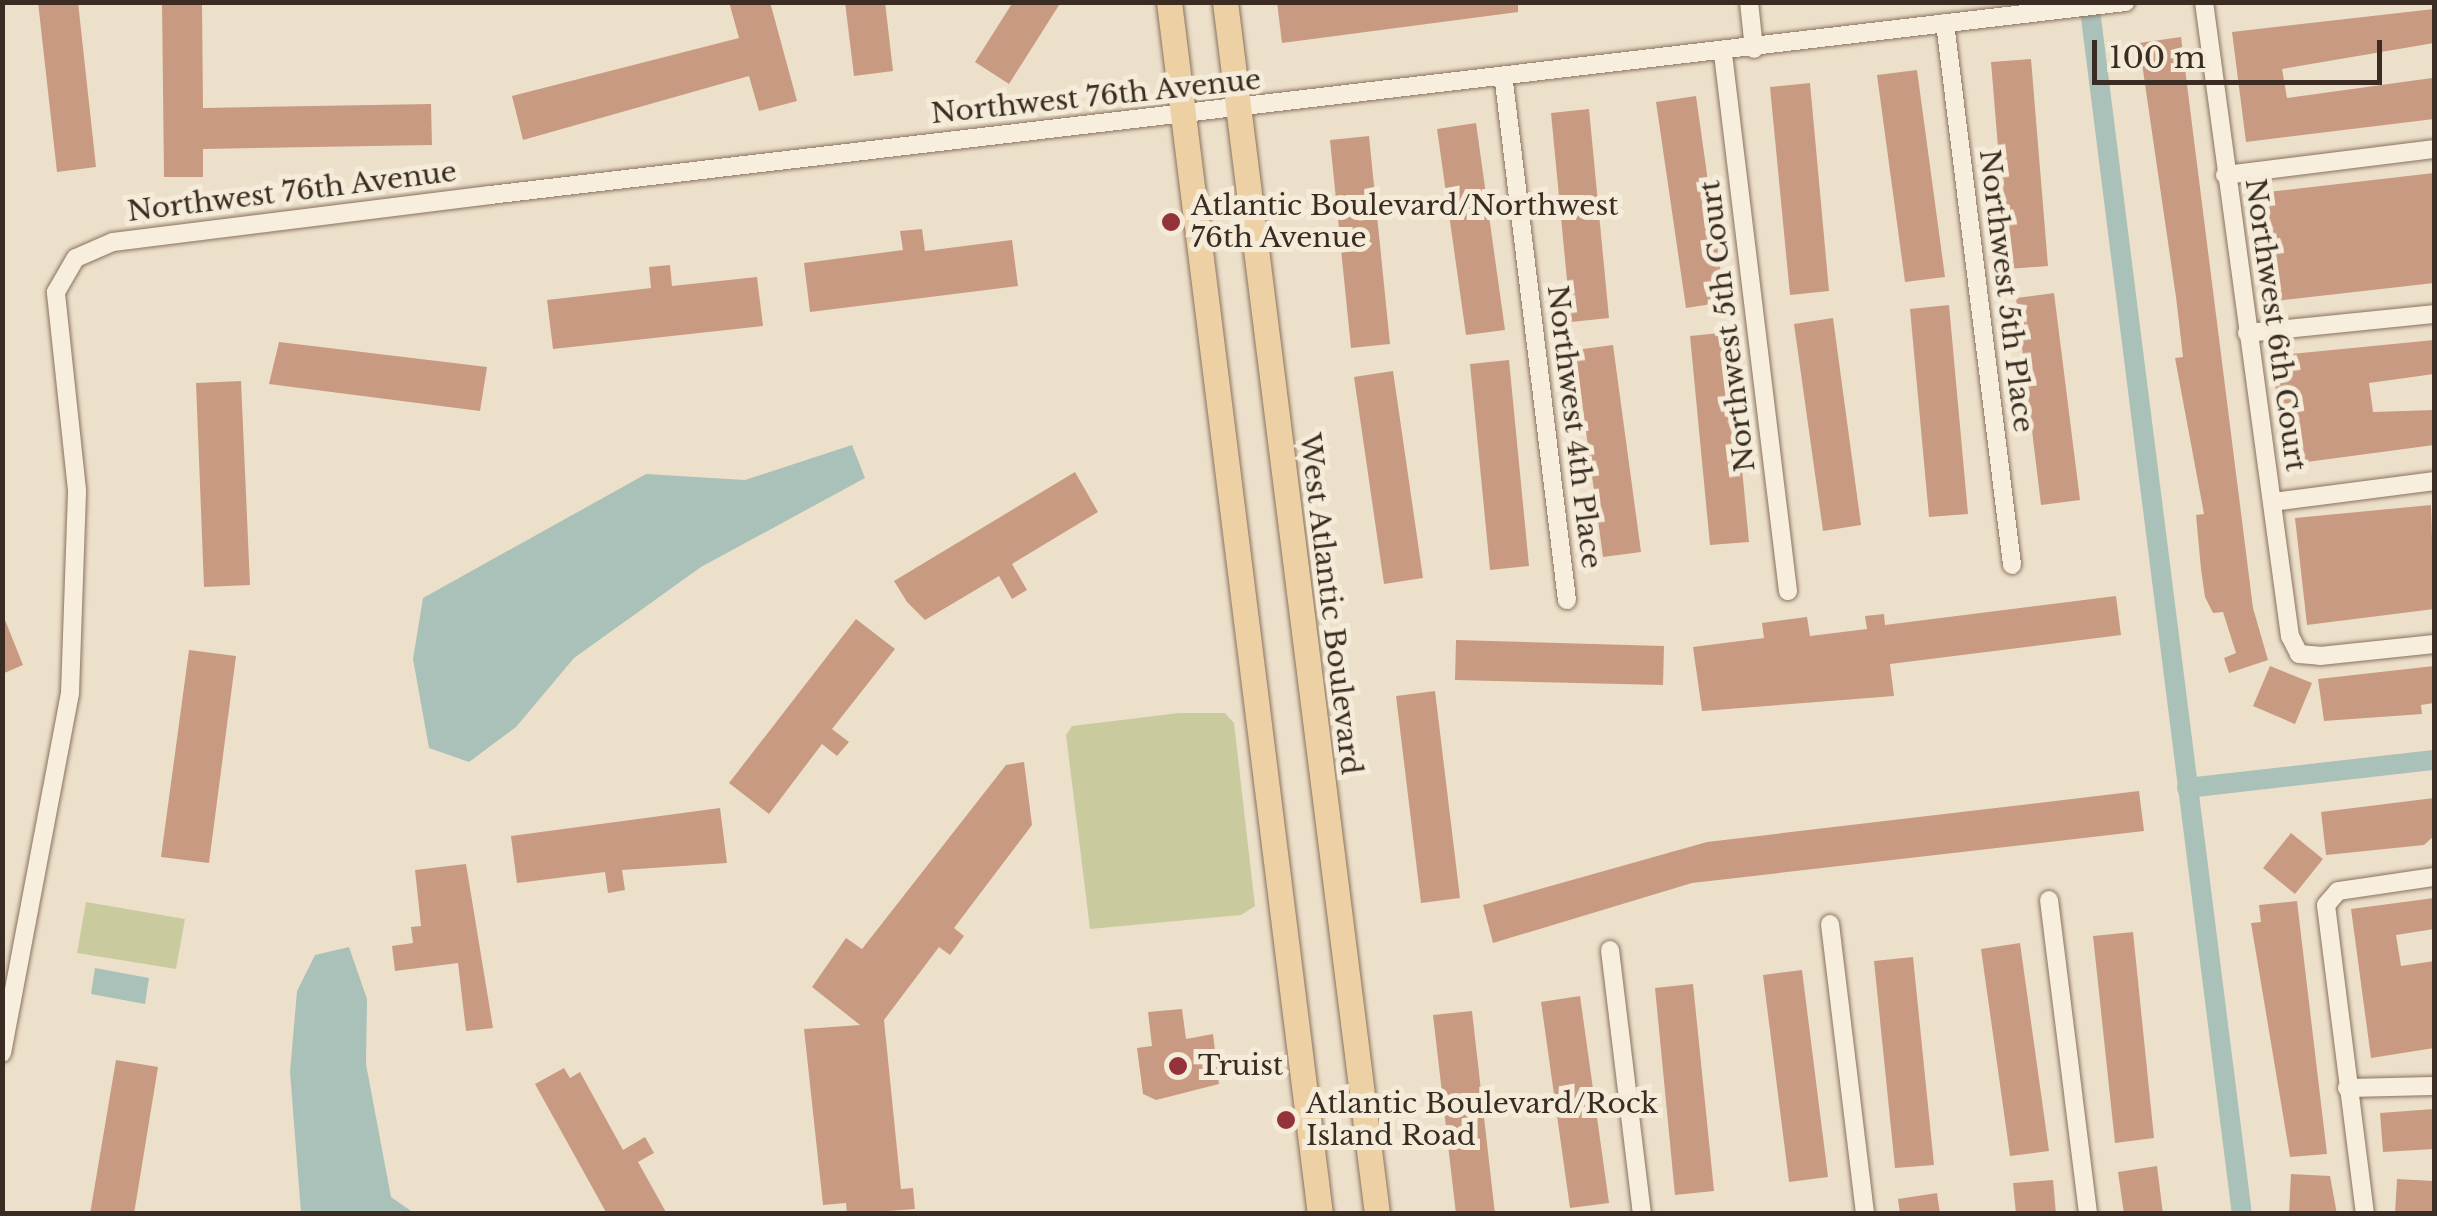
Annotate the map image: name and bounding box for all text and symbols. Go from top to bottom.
scale bar [2097,20,2387,82]
text: 100 m [2109,39,2206,76]
street label: Northwest 76th Avenue [929,63,1263,131]
street label: Northwest 5th Place [1972,148,2040,434]
street label: Northwest 76th Avenue [125,155,459,229]
street label: Northwest 6th Court [2238,176,2312,474]
street label: Northwest 5th Court [1693,178,1763,474]
place label: Atlantic Boulevard/Northwest 76th Avenue [1191,189,1619,255]
marker: Atlantic Boulevard/Northwest 76th Avenue [1160,211,1182,233]
street label: Northwest 4th Place [1540,283,1608,571]
street label: West Atlantic Boulevard [1292,431,1368,777]
place label: Truist [1198,1049,1283,1083]
marker: Truist [1167,1055,1189,1077]
place label: Atlantic Boulevard/Rock Island Road [1306,1087,1658,1153]
marker: Atlantic Boulevard/Rock Island Road [1275,1109,1297,1131]

